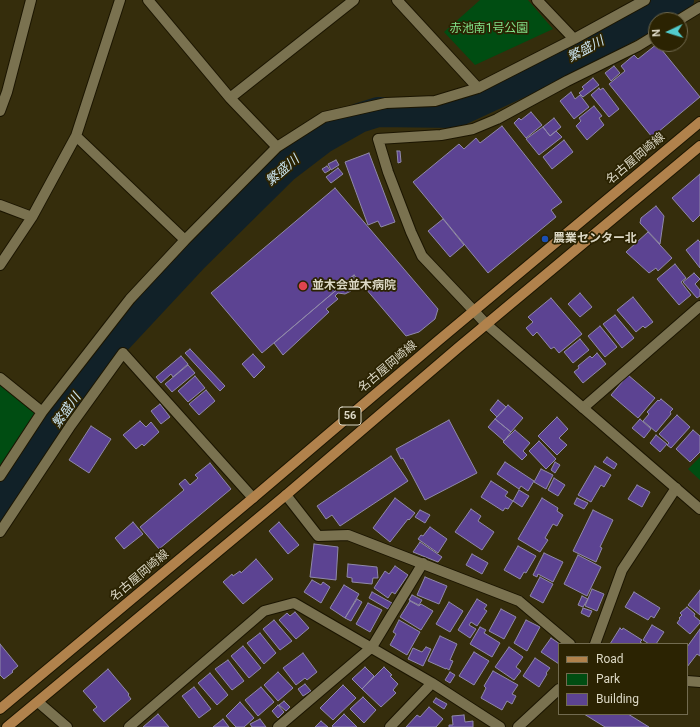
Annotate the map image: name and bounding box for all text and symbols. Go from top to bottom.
north arrow [648,12,688,52]
park label: 赤池南1号公園 [450,22,528,36]
text: N [650,28,663,37]
water label: 繁盛川 [565,34,607,66]
street label: 名古屋岡崎線 [604,130,668,188]
water label: 繁盛川 [263,152,303,190]
place label: 農業センター北 [553,232,637,246]
marker: 農業センター北 [540,234,550,244]
place label: 並木会並木病院 [312,279,396,293]
marker: 並木会並木病院 [297,280,309,292]
street label: 名古屋岡崎線 [356,338,420,396]
water label: 繁盛川 [49,391,85,431]
road number: 56 [339,407,361,425]
street label: 名古屋岡崎線 [108,547,172,605]
legend [558,643,688,715]
text: Road [596,652,624,666]
text: Park [596,672,620,686]
text: Building [596,692,639,706]

